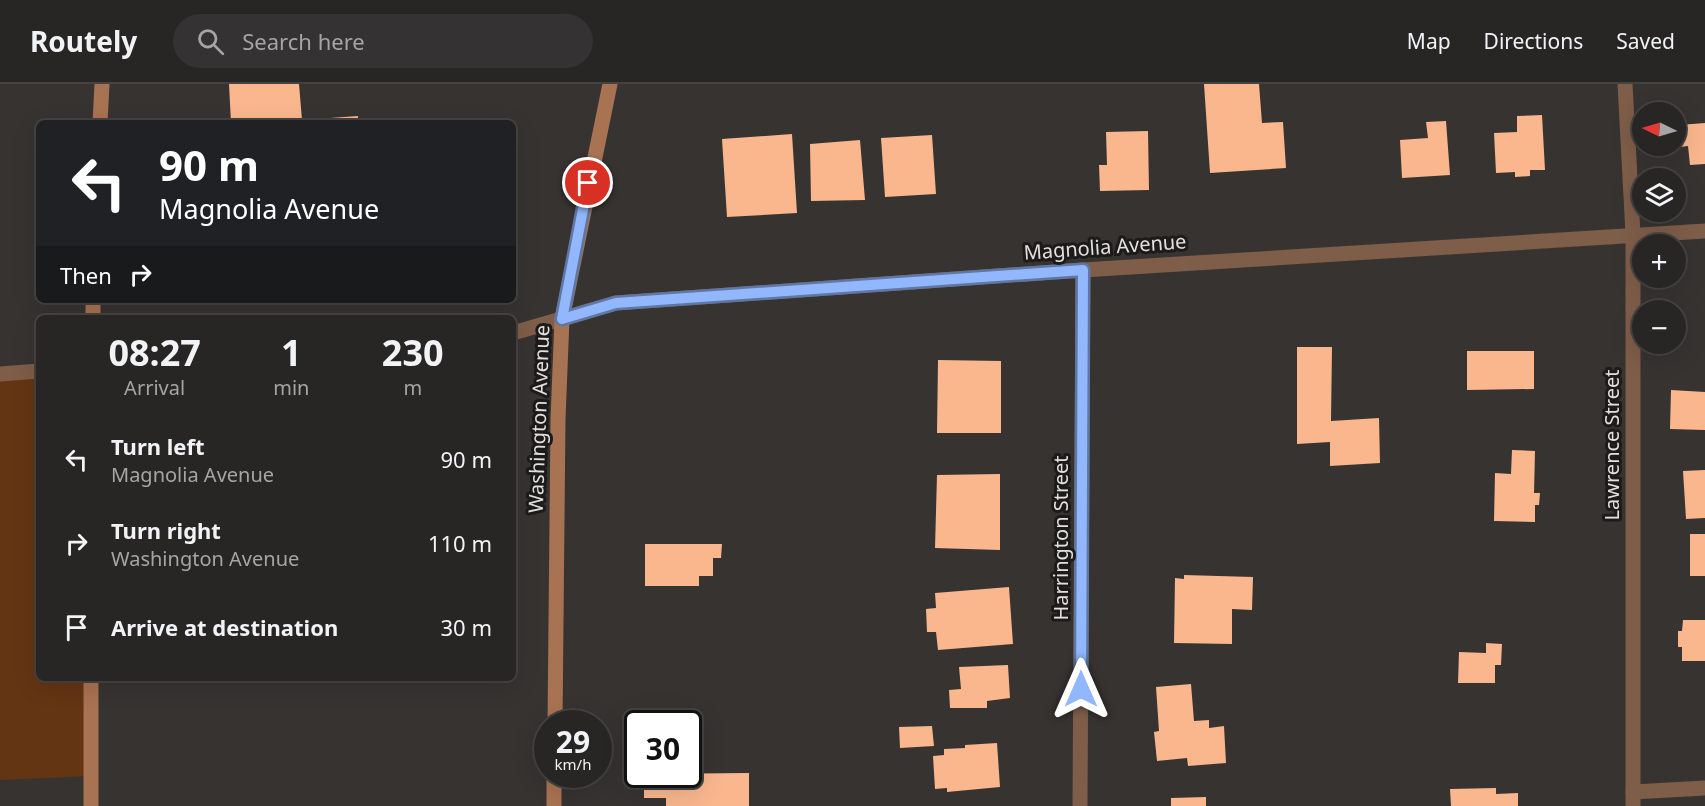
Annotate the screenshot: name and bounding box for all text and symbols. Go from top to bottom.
search box [173,14,593,68]
text: Routely [30,22,137,60]
icon: search [194,25,227,58]
text: Search here [242,26,365,56]
text: Map [1407,27,1451,55]
text: Directions [1484,27,1583,55]
text: Saved [1616,27,1675,55]
north arrow [1632,102,1686,156]
map controls [1632,102,1686,354]
text: 90 m [159,136,259,193]
icon: left [60,144,138,222]
pin [562,157,613,208]
icon: arrive [571,166,604,199]
button: layers [1632,168,1686,222]
text: Magnolia Avenue [159,190,379,227]
street label: Magnolia Avenue [1023,227,1187,266]
button: + [1632,234,1686,288]
icon: right [124,258,157,291]
text: Then [60,260,112,290]
button: − [1632,300,1686,354]
street label: Washington Avenue [522,324,555,514]
text: 08:27 [108,328,201,377]
text: 1 [281,328,302,377]
text: 230 [382,328,444,377]
street label: Lawrence Street [1598,370,1625,520]
text: Arrival [124,374,185,401]
text: min [273,374,309,401]
text: m [403,374,422,401]
text: Turn left [111,431,205,461]
icon: left [60,443,93,476]
text: 90 m [441,444,492,474]
street label: Harrington Street [1047,455,1074,621]
text: Magnolia Avenue [111,461,274,488]
text: Turn right [111,515,221,545]
icon: right [60,527,93,560]
text: 110 m [428,528,492,558]
text: Washington Avenue [111,545,299,572]
icon: arrive [60,611,93,644]
text: Arrive at destination [111,612,338,642]
text: 30 m [441,612,492,642]
position arrow [1049,657,1113,721]
speed limit sign: 30 [624,710,702,788]
text: 29 [556,721,590,762]
text: km/h [555,754,591,774]

